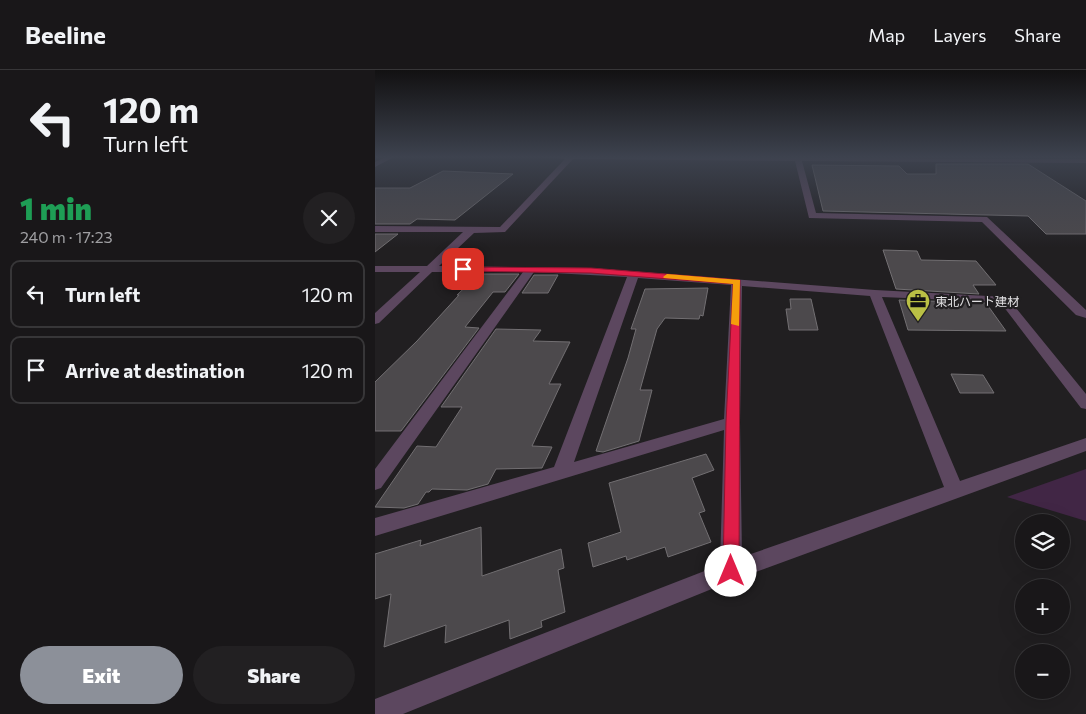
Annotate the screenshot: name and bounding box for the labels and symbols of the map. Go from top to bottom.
pin [442,248,484,290]
office icon: 東北ハート建材 [905,288,931,322]
place label: 東北ハート建材 [935,294,1019,308]
position arrow [704,544,756,596]

